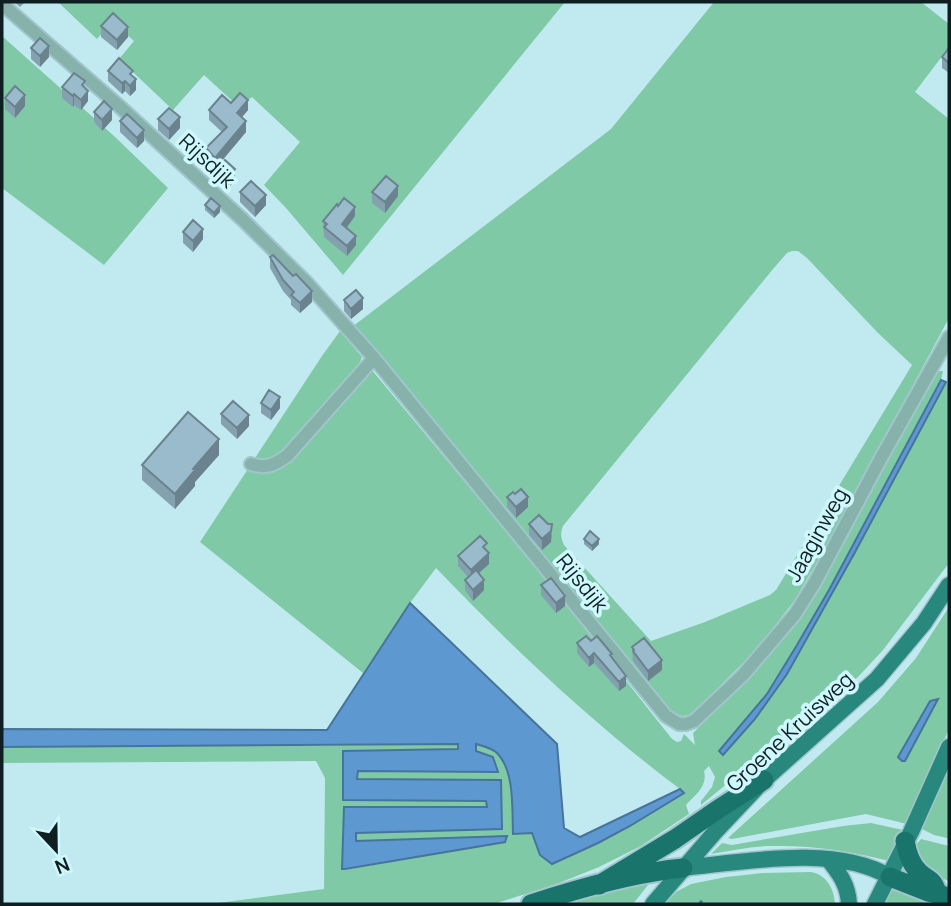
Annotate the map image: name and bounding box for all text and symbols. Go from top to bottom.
street label: Rijsdijk [173,127,242,194]
street label: Jaaginweg [779,483,853,586]
street label: Rijsdijk [551,547,615,618]
street label: Groene Kruisweg [720,665,859,797]
north arrow [21,815,91,885]
text: N [51,851,74,880]

